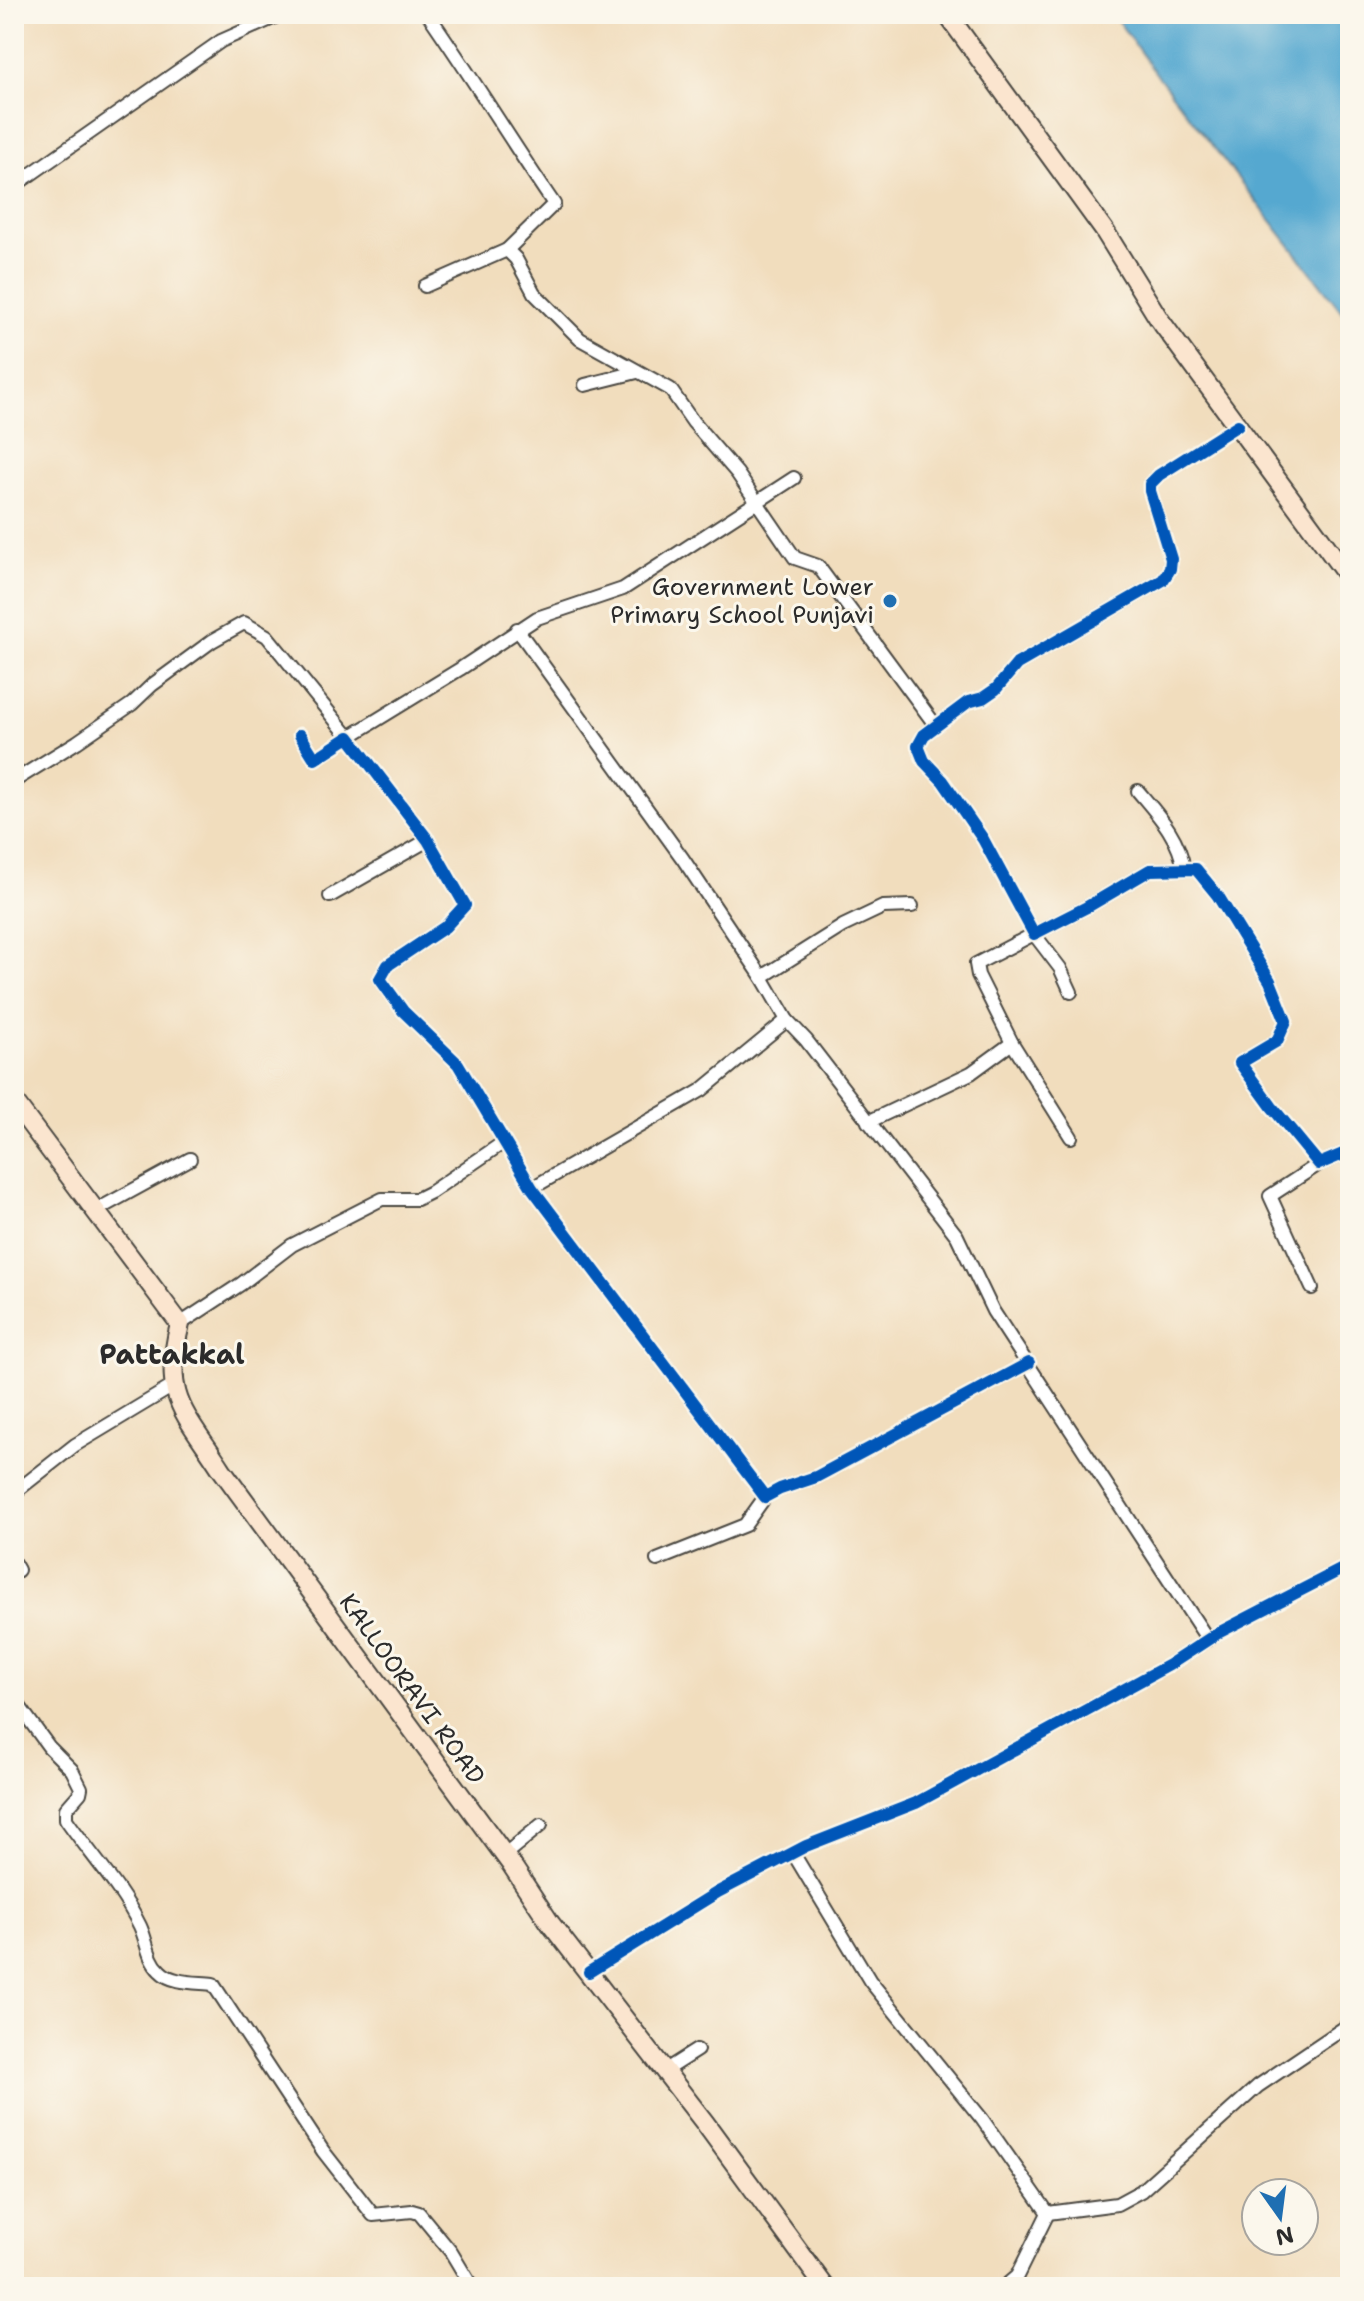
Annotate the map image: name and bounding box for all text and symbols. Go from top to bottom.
place label: Government Lower Primary School Punjavi [610,571,874,631]
marker: Government Lower Primary School Punjavi [881,592,899,610]
district label: Pattakkal [99,1335,245,1373]
street label: KALLOORAVI ROAD [332,1587,492,1791]
north arrow [1240,2177,1320,2257]
text: N [1273,2220,1297,2252]

